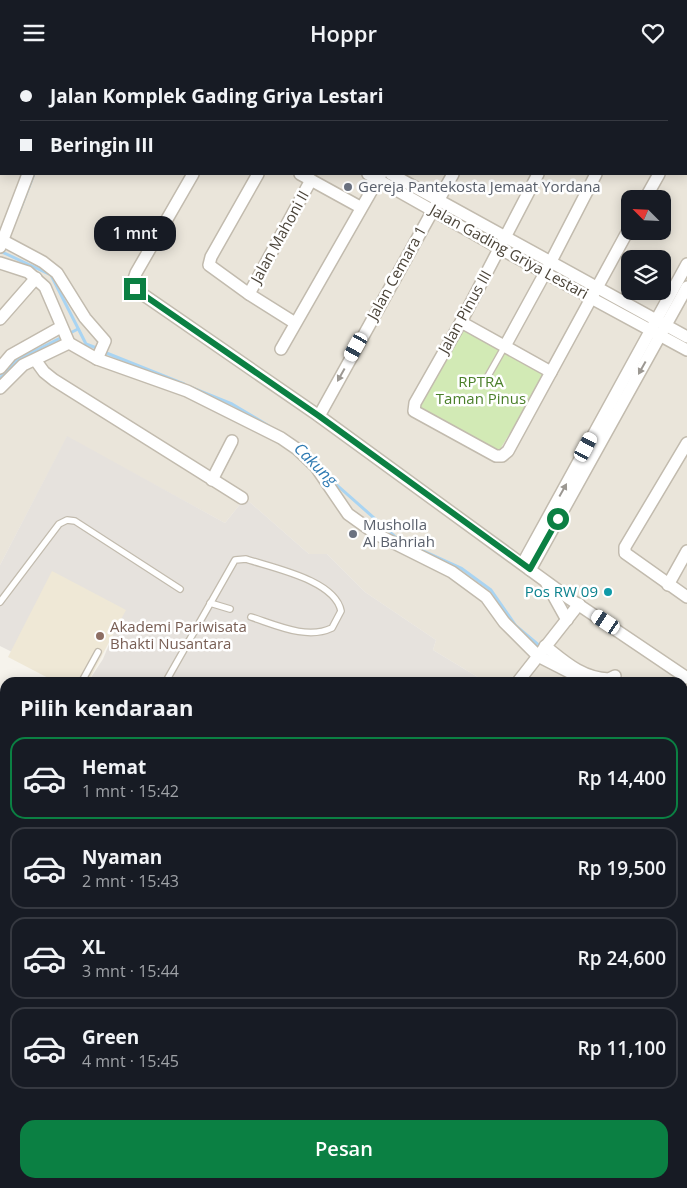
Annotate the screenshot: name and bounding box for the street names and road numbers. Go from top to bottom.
street label: Jalan Mahoni II [244,187,313,288]
street label: Jalan Gading Griya Lestari [425,198,592,303]
street label: Jalan Cemara 1 [361,222,430,325]
street label: Jalan Pinus III [432,266,495,359]

